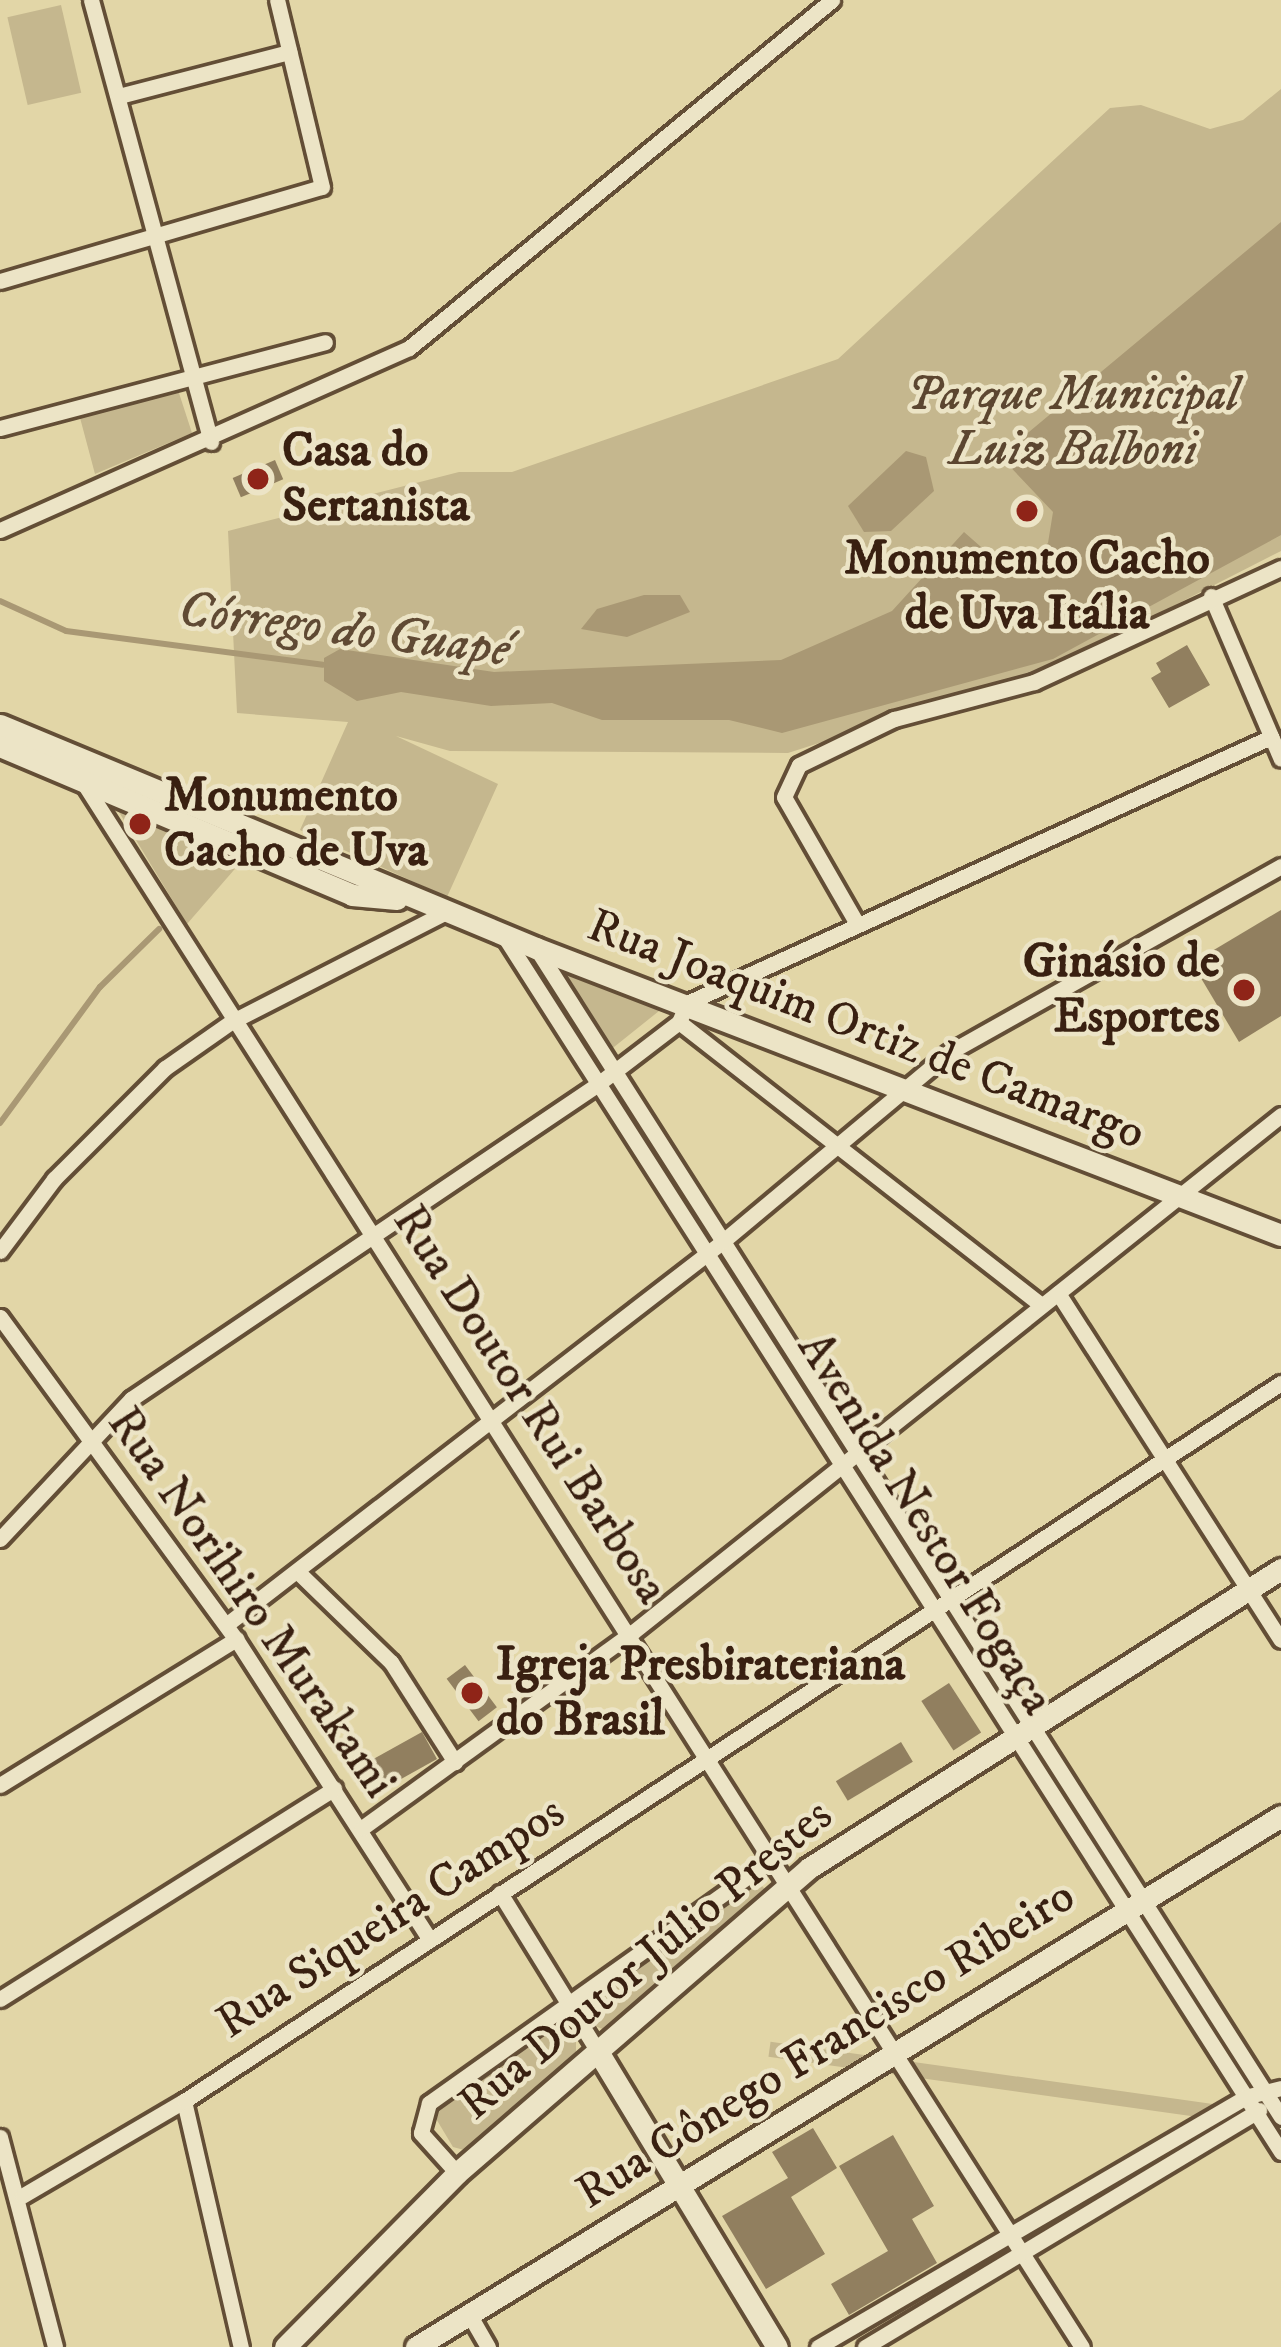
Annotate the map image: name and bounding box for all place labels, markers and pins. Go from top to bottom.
place label: Casa do Sertanista [282,422,470,535]
marker: Casa do Sertanista [245,466,271,492]
marker: Monumento Cacho de Uva Itália [1014,498,1040,524]
place label: Monumento Cacho de Uva Itália [844,530,1210,643]
place label: Monumento Cacho de Uva [164,767,428,880]
marker: Monumento Cacho de Uva [127,811,153,837]
place label: Ginásio de Esportes [1023,933,1220,1046]
marker: Ginásio de Esportes [1231,977,1257,1003]
place label: Igreja Presbirateriana do Brasil [496,1636,905,1749]
marker: Igreja Presbirateriana do Brasil [459,1680,485,1706]

